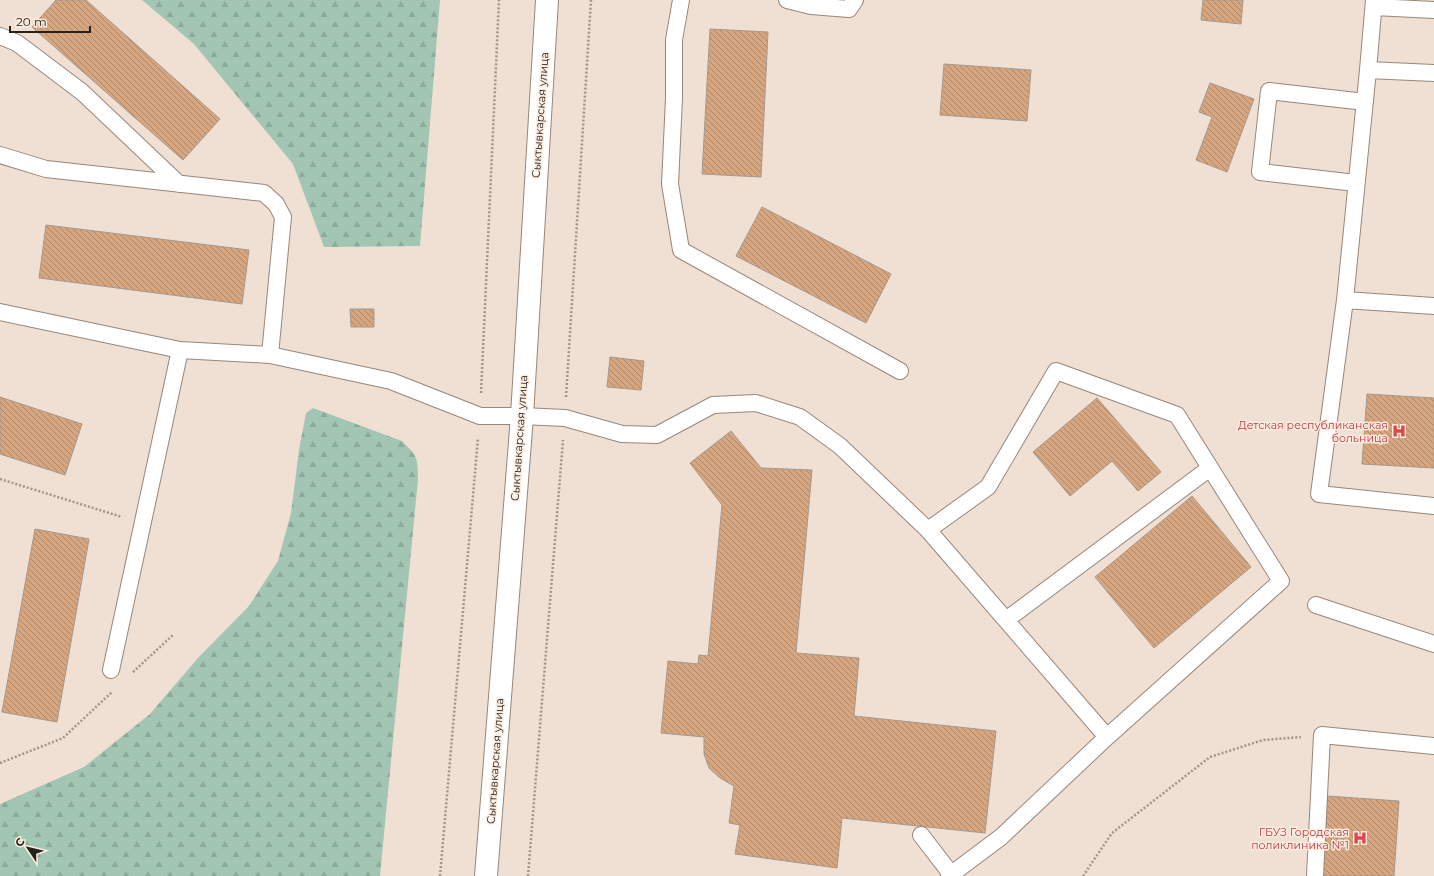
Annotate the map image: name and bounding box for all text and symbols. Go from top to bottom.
scale bar [10,8,90,34]
text: 20 m [16,14,47,29]
street label: Сыктывкарская улица [529,52,551,178]
street label: Сыктывкарская улица [508,375,530,501]
place label: Детская республиканская больница [1238,418,1388,445]
hospital icon: Детская республиканская больница [1391,423,1407,439]
street label: Сыктывкарская улица [484,698,506,824]
place label: ГБУЗ Городская поликлиника №1 [1251,825,1349,852]
north arrow [8,828,48,868]
hospital icon: ГБУЗ Городская поликлиника №1 [1352,830,1368,846]
text: С [12,835,28,850]

